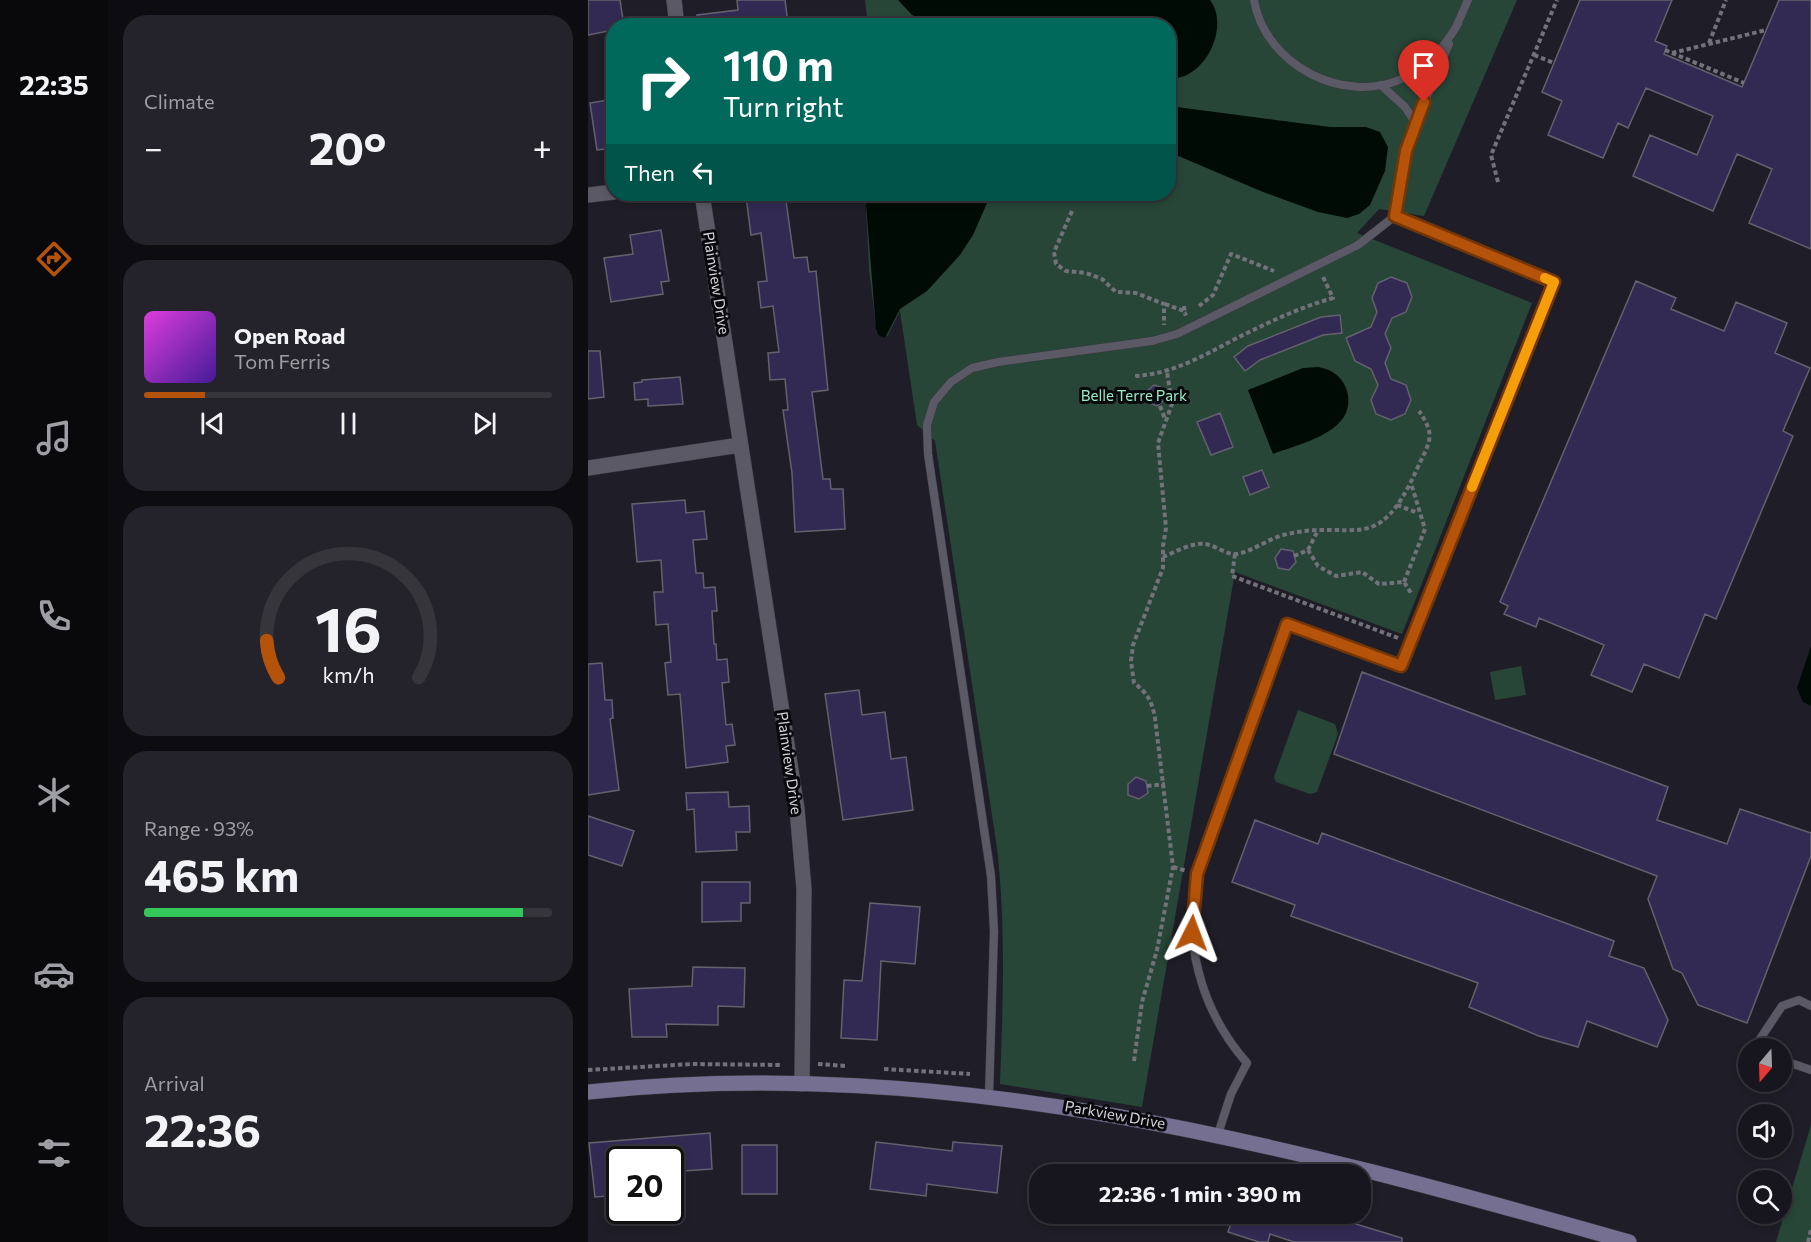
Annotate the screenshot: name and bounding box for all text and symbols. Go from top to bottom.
text: 110 m [723,38,834,90]
pin [1398,40,1449,102]
icon: right [624,42,702,120]
icon: arrive [1407,49,1440,82]
text: 22:35 [19,68,89,101]
text: Climate [144,89,214,113]
text: Turn right [723,90,843,123]
text: 20° [309,119,387,174]
text: − [144,126,163,167]
text: + [533,126,552,167]
icon: left [687,156,720,189]
text: Then [624,159,675,186]
street label: Plainview Drive [700,230,734,336]
icon: directions [33,238,75,280]
text: Open Road [234,322,345,349]
text: Tom Ferris [234,349,330,373]
park label: Belle Terre Park [1081,386,1187,404]
icon: previous [196,407,229,440]
icon: pause [332,407,365,440]
icon: next [468,407,501,440]
icon: music [33,417,75,459]
text: 16 [315,589,381,665]
icon: phone [33,595,75,637]
text: km/h [322,661,374,687]
street label: Plainview Drive [774,710,806,816]
icon: climate [33,774,75,816]
text: Range · 93% [144,816,254,840]
text: 465 km [144,846,299,901]
position arrow [1160,901,1224,965]
icon: car [33,953,75,995]
north arrow [1738,1038,1792,1092]
map controls [1738,1038,1792,1224]
text: Arrival [144,1071,205,1095]
street label: Parkview Drive [1063,1096,1167,1132]
text: 22:36 [144,1101,261,1156]
button: sound [1738,1104,1792,1158]
icon: filters [33,1132,75,1174]
speed limit sign: 20 [606,1146,684,1224]
button: search [1738,1170,1792,1224]
text: 22:36 · 1 min · 390 m [1099,1180,1301,1207]

